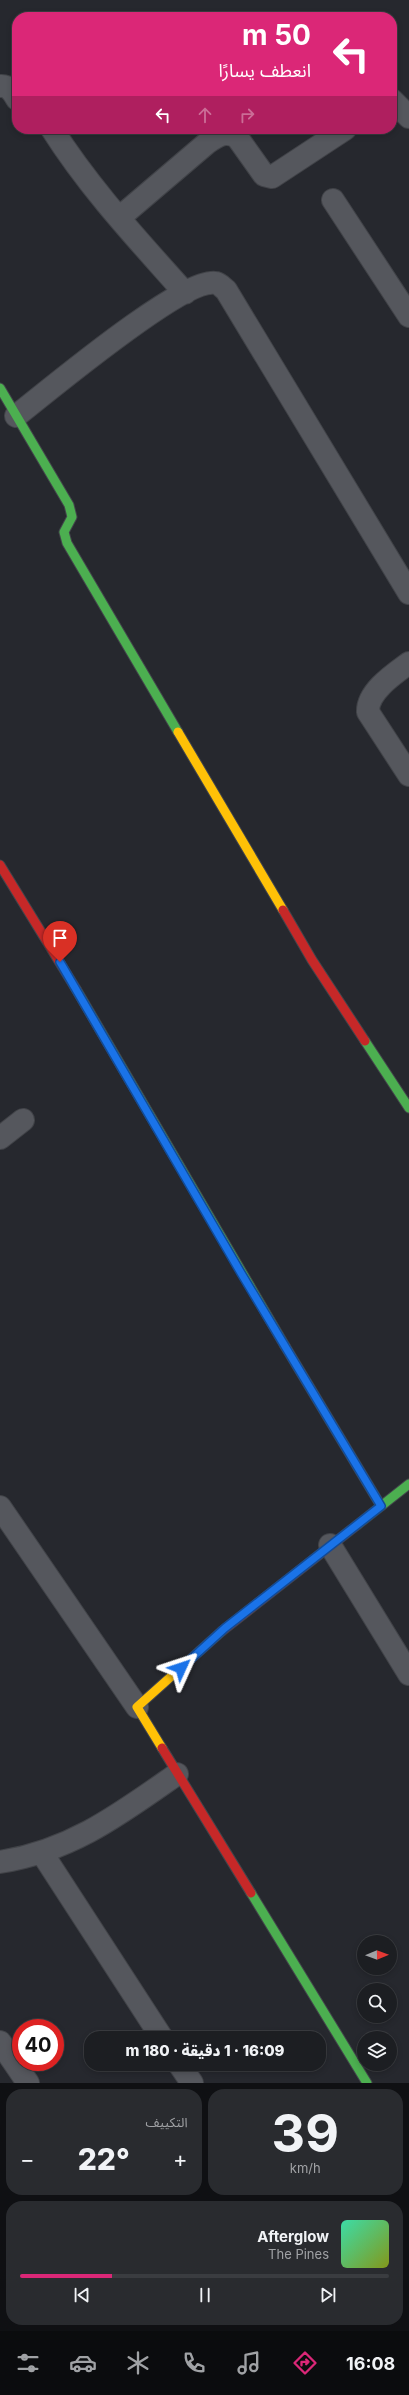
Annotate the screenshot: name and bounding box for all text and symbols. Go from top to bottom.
text: 50 m [242,18,311,52]
icon: left [325,28,377,80]
text: انعطف يسارًا [219,60,311,81]
icon: left [152,104,174,126]
icon: ahead [194,104,216,126]
icon: right [236,104,258,126]
pin [43,921,77,962]
icon: arrive [49,927,71,949]
position arrow [160,1647,202,1689]
north arrow [357,1935,397,1975]
map controls [357,1935,397,2071]
button: search [357,1983,397,2023]
speed limit sign: 40 [12,2019,64,2071]
button: layers [357,2031,397,2071]
text: 16:09 · 1 دقيقة · 180 m [125,2041,285,2060]
text: 39 [272,2102,339,2165]
text: التكييف [146,2114,188,2130]
text: 22° [78,2141,130,2177]
text: − [20,2146,35,2172]
text: + [173,2146,188,2172]
text: km/h [290,2160,321,2176]
text: Afterglow [257,2227,329,2246]
text: The Pines [268,2246,329,2262]
icon: previous [71,2284,93,2306]
icon: pause [194,2284,216,2306]
icon: next [317,2284,339,2306]
icon: filters [14,2349,42,2377]
icon: car [69,2349,97,2377]
icon: climate [124,2349,152,2377]
icon: phone [180,2349,208,2377]
icon: music [235,2349,263,2377]
icon: directions [291,2349,319,2377]
text: 16:08 [346,2353,395,2374]

